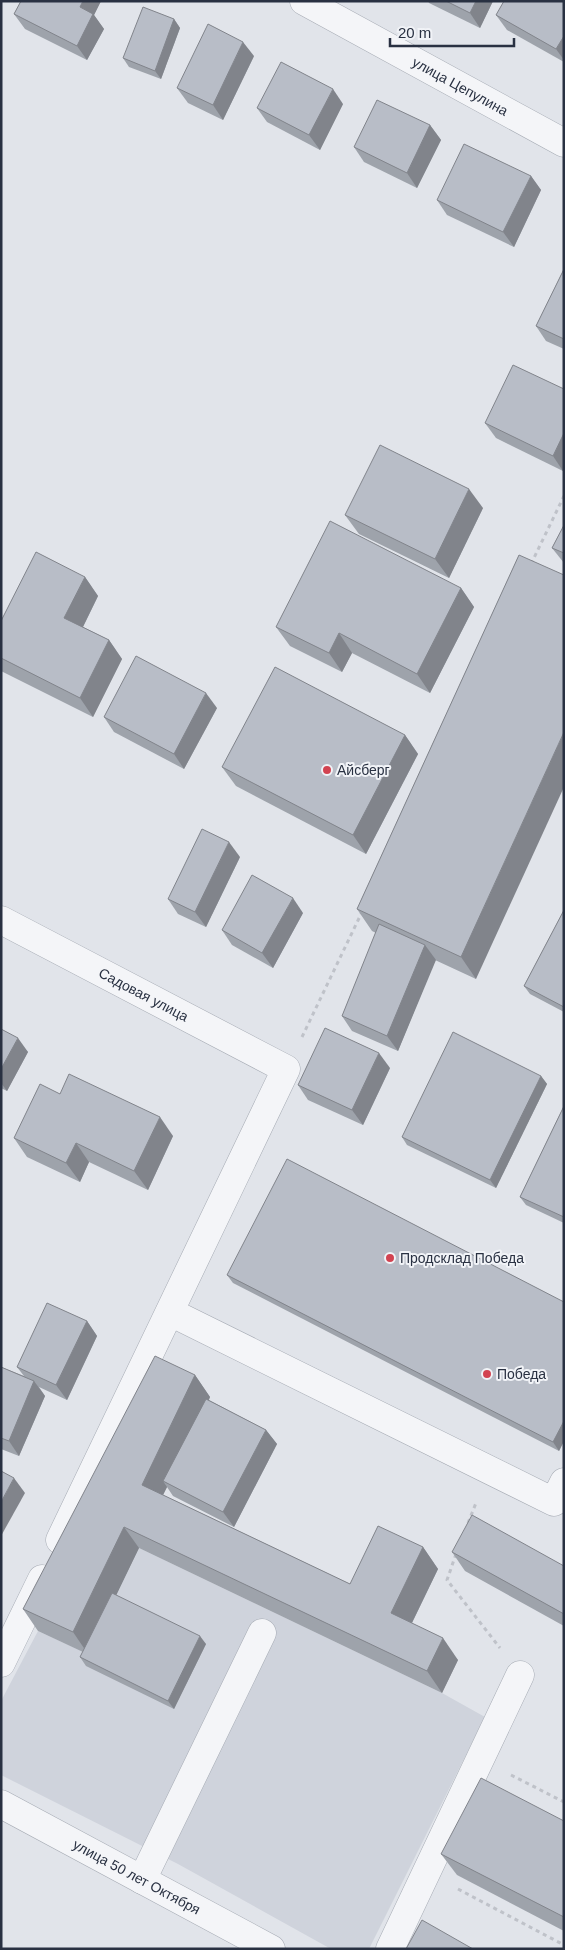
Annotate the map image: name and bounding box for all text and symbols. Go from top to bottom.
scale bar [390,15,514,47]
text: 20 m [398,24,431,41]
street label: улица Цепулина [410,54,511,119]
place label: Айсберг [337,762,390,778]
marker: Айсберг [321,764,333,776]
street label: Садовая улица [96,965,191,1025]
place label: Продсклад Победа [400,1250,524,1266]
marker: Продсклад Победа [384,1252,396,1264]
place label: Победа [497,1366,546,1382]
marker: Победа [481,1368,493,1380]
street label: улица 50 лет Октября [70,1836,203,1918]

